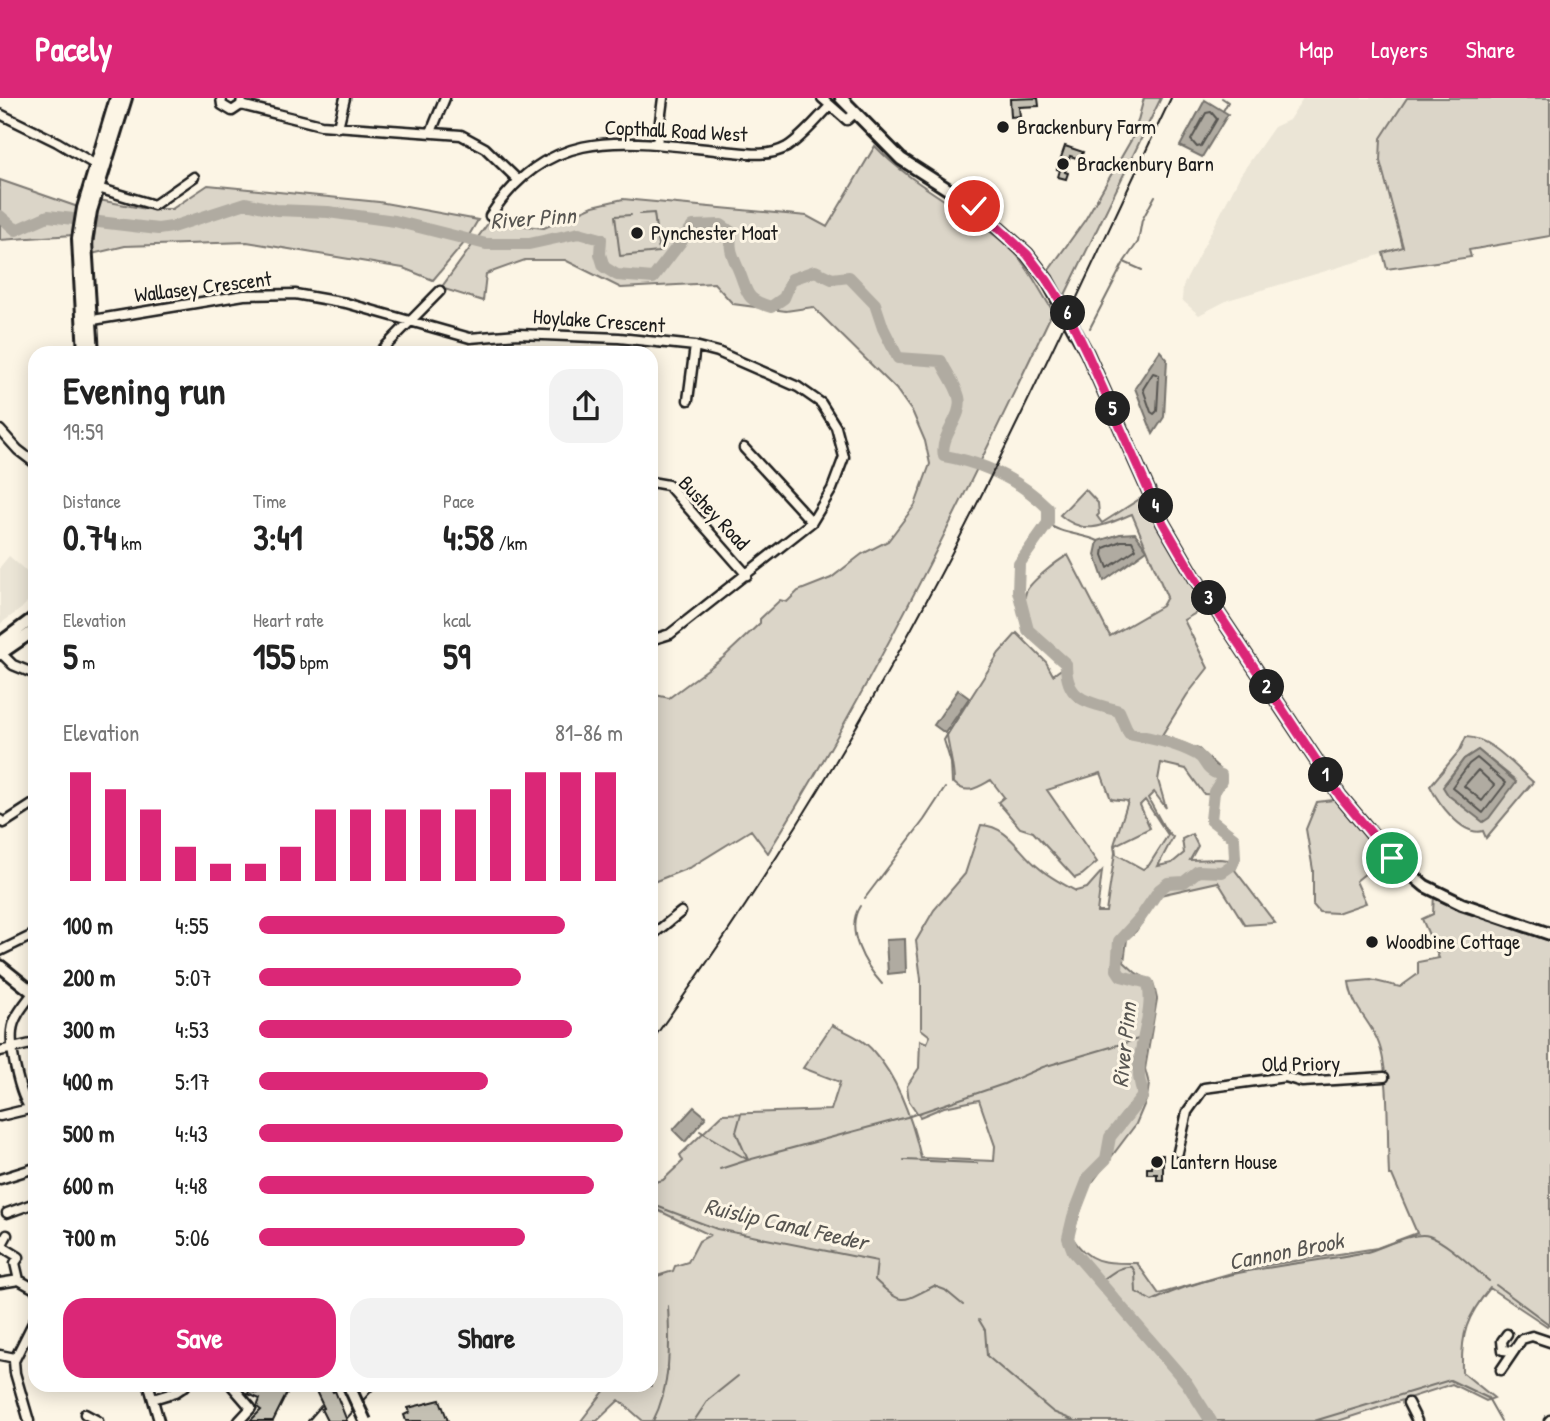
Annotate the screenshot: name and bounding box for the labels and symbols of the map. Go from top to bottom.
street label: Copthall Road West [604,112,749,149]
place label: Brackenbury Farm [1017,112,1156,141]
marker: Brackenbury Farm [995,119,1011,135]
place label: Brackenbury Barn [1077,149,1214,178]
marker: Brackenbury Barn [1055,156,1071,172]
pin [944,176,1004,236]
water label: River Pinn [489,199,578,236]
place label: Pynchester Moat [651,218,779,247]
marker: Pynchester Moat [629,225,645,241]
street label: Wallasey Crescent [133,264,274,309]
pin: 6 [1050,296,1086,330]
street label: Hoylake Crescent [532,301,667,340]
pin: 5 [1096,392,1130,426]
street label: Bushey Road [672,469,756,556]
pin: 4 [1138,488,1174,524]
pin: 3 [1192,580,1226,616]
pin: 2 [1250,670,1284,704]
pin: 1 [1308,758,1344,792]
pin [1362,828,1422,888]
place label: Woodbine Cottage [1386,927,1520,956]
marker: Woodbine Cottage [1364,934,1380,950]
water label: River Pinn [1104,999,1144,1089]
street label: Old Priory [1261,1048,1341,1079]
place label: Lantern House [1171,1147,1278,1176]
marker: Lantern House [1149,1154,1165,1170]
water label: Ruislip Canal Feeder [701,1190,874,1259]
water label: Cannon Brook [1226,1224,1348,1277]

